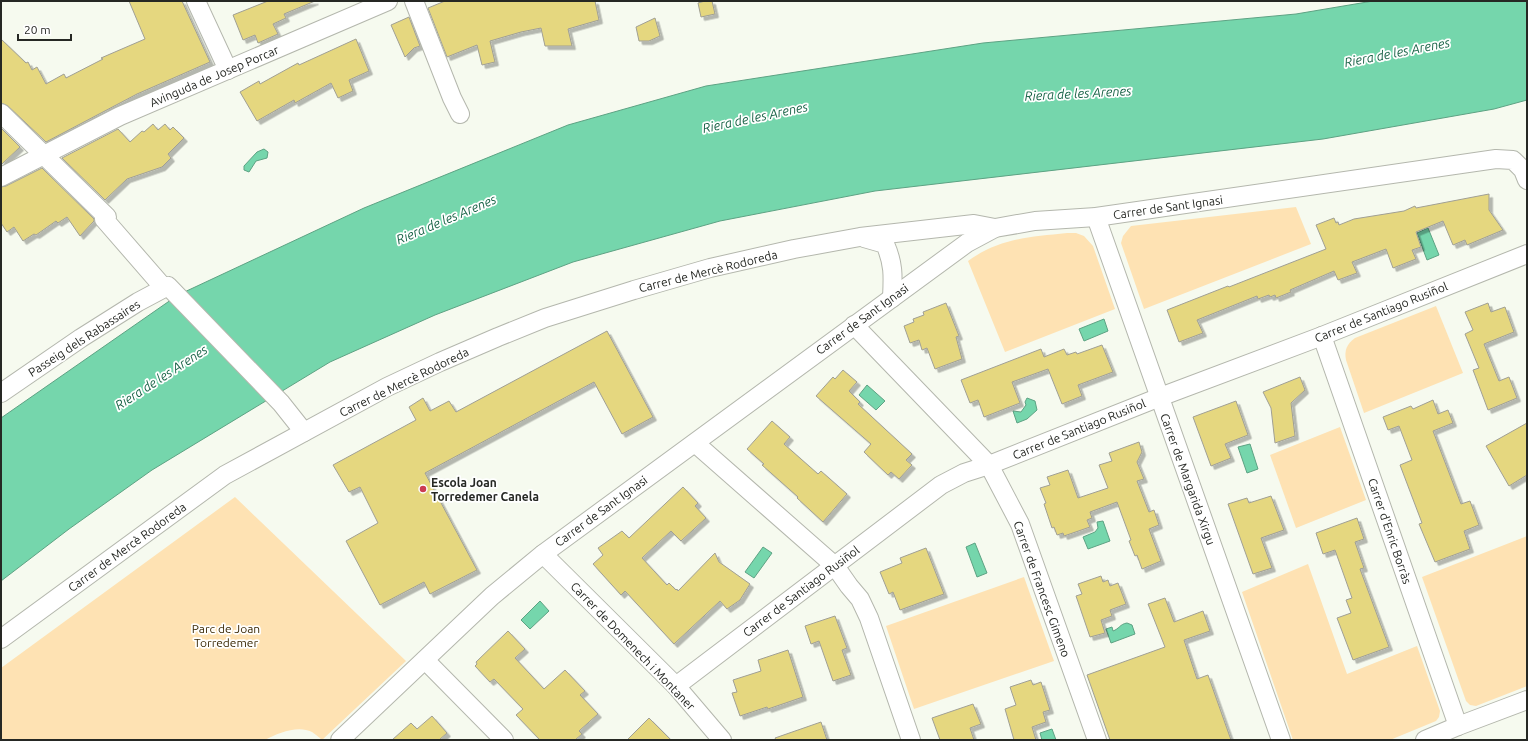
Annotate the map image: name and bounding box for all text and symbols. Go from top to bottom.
scale bar [18,16,71,42]
text: 20 m [24,23,51,36]
water label: Riera de les Arenes [1343,35,1451,69]
street label: Avinguda de Josep Porcar [148,43,281,109]
water label: Riera de les Arenes [1024,83,1132,103]
water label: Riera de les Arenes [701,99,809,135]
water label: Riera de les Arenes [394,191,499,246]
street label: Carrer de Sant Ignasi [1112,193,1224,221]
street label: Carrer de Mercè Rodoreda [637,247,779,295]
street label: Carrer de Santiago Rusiñol [1313,279,1449,345]
street label: Carrer de Sant Ignasi [813,281,911,357]
street label: Passeig dels Rabassaires [26,297,142,379]
water label: Riera de les Arenes [112,342,210,412]
street label: Carrer de Mercè Rodoreda [337,345,471,419]
street label: Carrer de Santiago Rusiñol [1011,396,1147,462]
street label: Carrer de Margarida Xirgu [1158,411,1218,547]
street label: Carrer de Sant Ignasi [552,473,650,549]
place label: Escola Joan Torredemer Canela [431,476,539,503]
street label: Carrer d'Enric Borràs [1366,476,1414,586]
marker: Escola Joan Torredemer Canela [418,484,428,494]
street label: Carrer de Mercè Rodoreda [66,500,188,594]
street label: Carrer de Francesc Gimeno [1011,519,1073,659]
street label: Carrer de Santiago Rusiñol [740,543,862,639]
street label: Carrer de Domenech i Montaner [568,579,698,713]
park label: Parc de Joan Torredemer [192,622,260,649]

